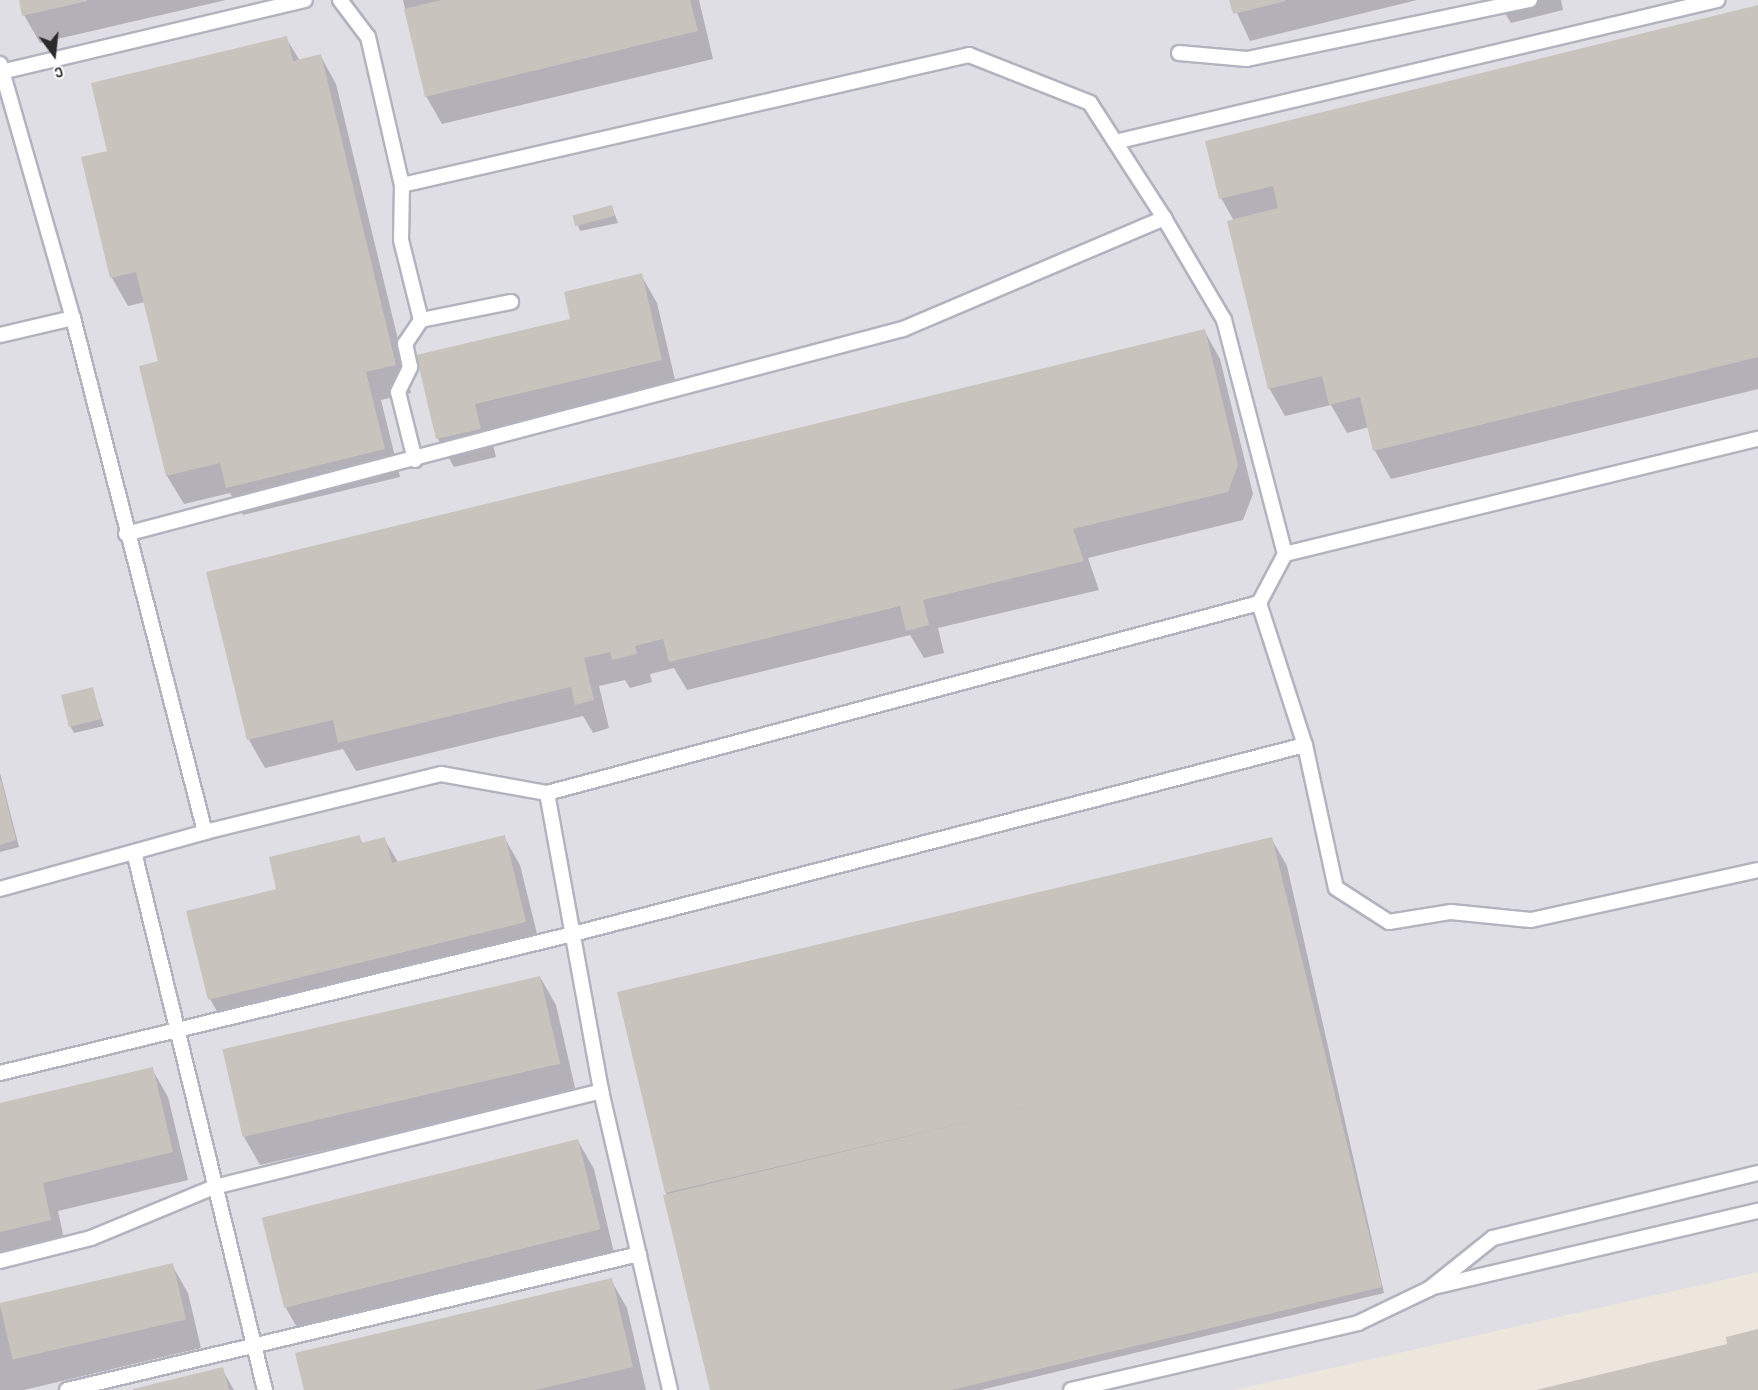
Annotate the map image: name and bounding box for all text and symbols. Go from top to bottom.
north arrow [24,24,84,84]
text: С [52,62,65,82]

